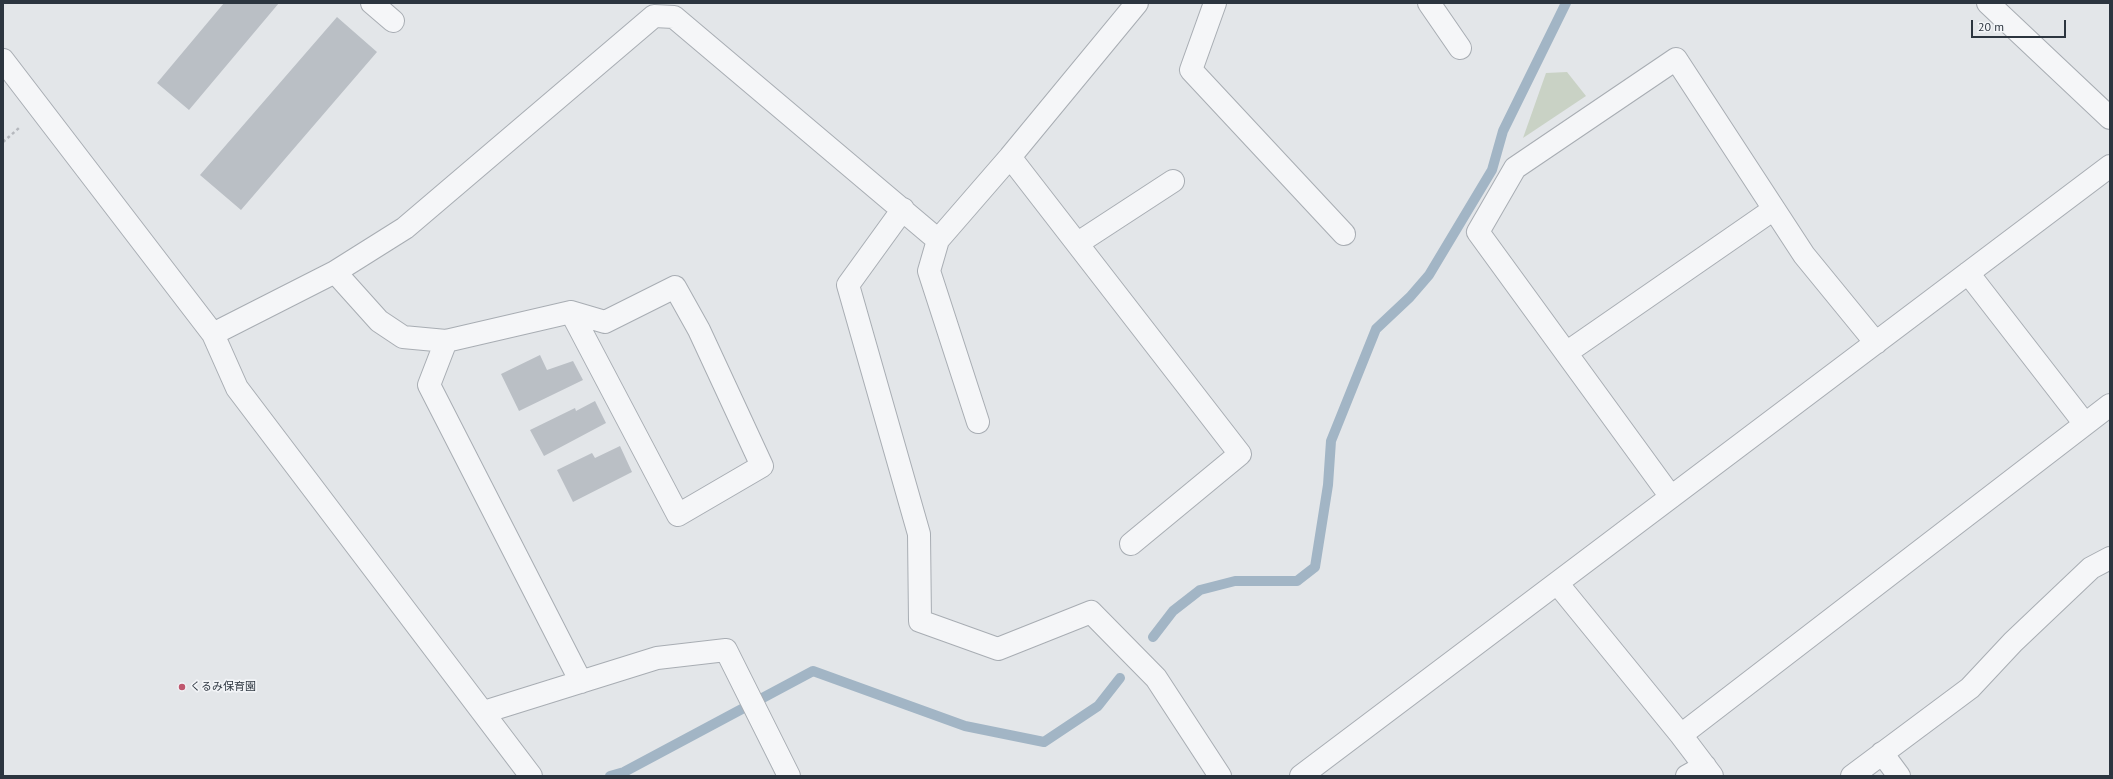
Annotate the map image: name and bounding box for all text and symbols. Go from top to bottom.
scale bar [1973,12,2068,38]
text: 20 m [1978,19,2004,34]
place label: くるみ保育園 [190,680,256,694]
marker: くるみ保育園 [177,682,187,692]

